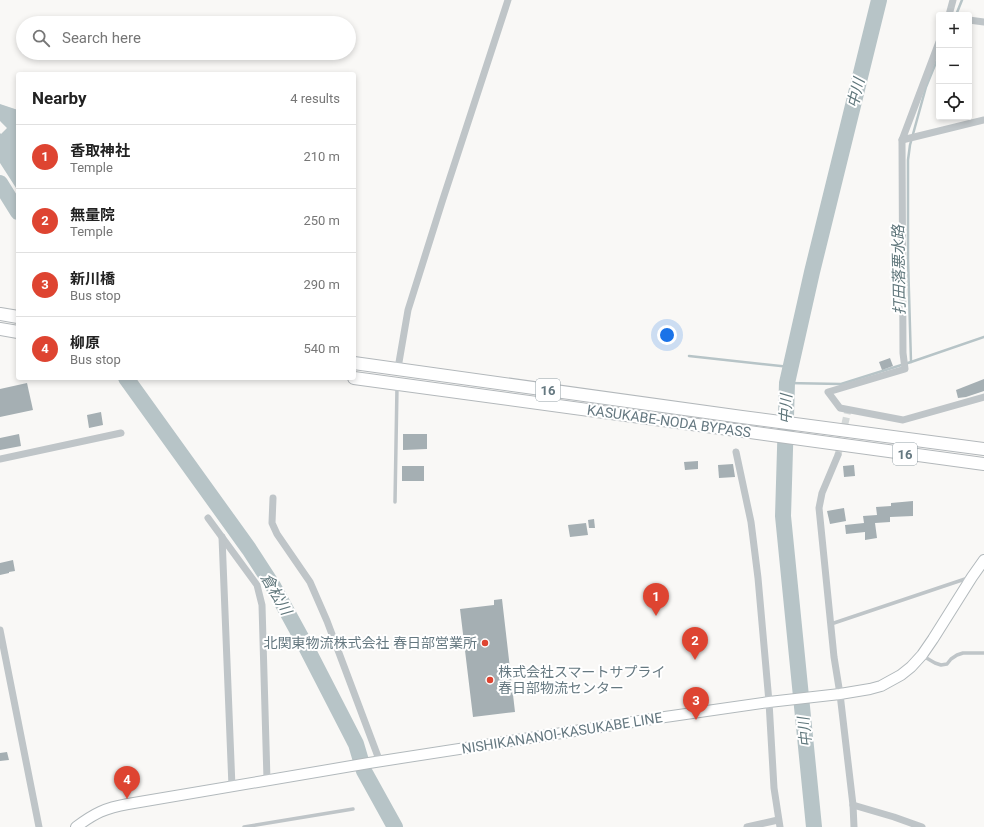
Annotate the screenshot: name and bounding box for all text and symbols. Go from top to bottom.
map controls [936,12,972,120]
button: + [936,12,972,48]
search box [16,16,356,60]
icon: search [30,27,52,49]
text: Search here [62,29,141,47]
button: − [936,48,972,84]
water label: 中川 [844,74,869,110]
button: locate [936,84,972,120]
text: Nearby [32,88,87,108]
text: 4 results [290,91,340,106]
text: 香取神社 [70,142,130,160]
text: 1 [41,149,49,164]
text: 210 m [303,149,340,164]
text: Temple [70,160,113,175]
text: 無量院 [70,206,115,224]
text: 2 [41,213,49,228]
text: 250 m [303,213,340,228]
water label: 打田落悪水路 [889,223,909,315]
text: Temple [70,224,113,239]
text: 新川橋 [70,270,115,288]
text: 3 [41,277,49,292]
text: 290 m [303,277,340,292]
text: Bus stop [70,288,121,303]
your location [657,325,677,345]
text: 柳原 [70,334,100,352]
text: 4 [41,341,49,356]
text: 540 m [303,341,340,356]
text: Bus stop [70,352,121,367]
road number: 16 [536,379,560,401]
water label: 中川 [776,392,796,424]
street label: KASUKABE-NODA BYPASS [586,402,752,440]
road number: 16 [893,443,917,465]
water label: 倉松川 [257,570,296,620]
pin: 1 [643,583,669,616]
pin: 2 [682,627,708,660]
place label: 北関東物流株式会社 春日部営業所 [264,635,477,651]
marker: 北関東物流株式会社 春日部営業所 [480,638,490,648]
place label: 株式会社スマートサプライ 春日部物流センター [498,664,666,696]
marker: 株式会社スマートサプライ 春日部物流センター [485,675,495,685]
pin: 3 [683,687,709,720]
street label: NISHIKANANOI-KASUKABE LINE [460,709,664,757]
water label: 中川 [794,714,816,748]
pin: 4 [114,766,140,799]

